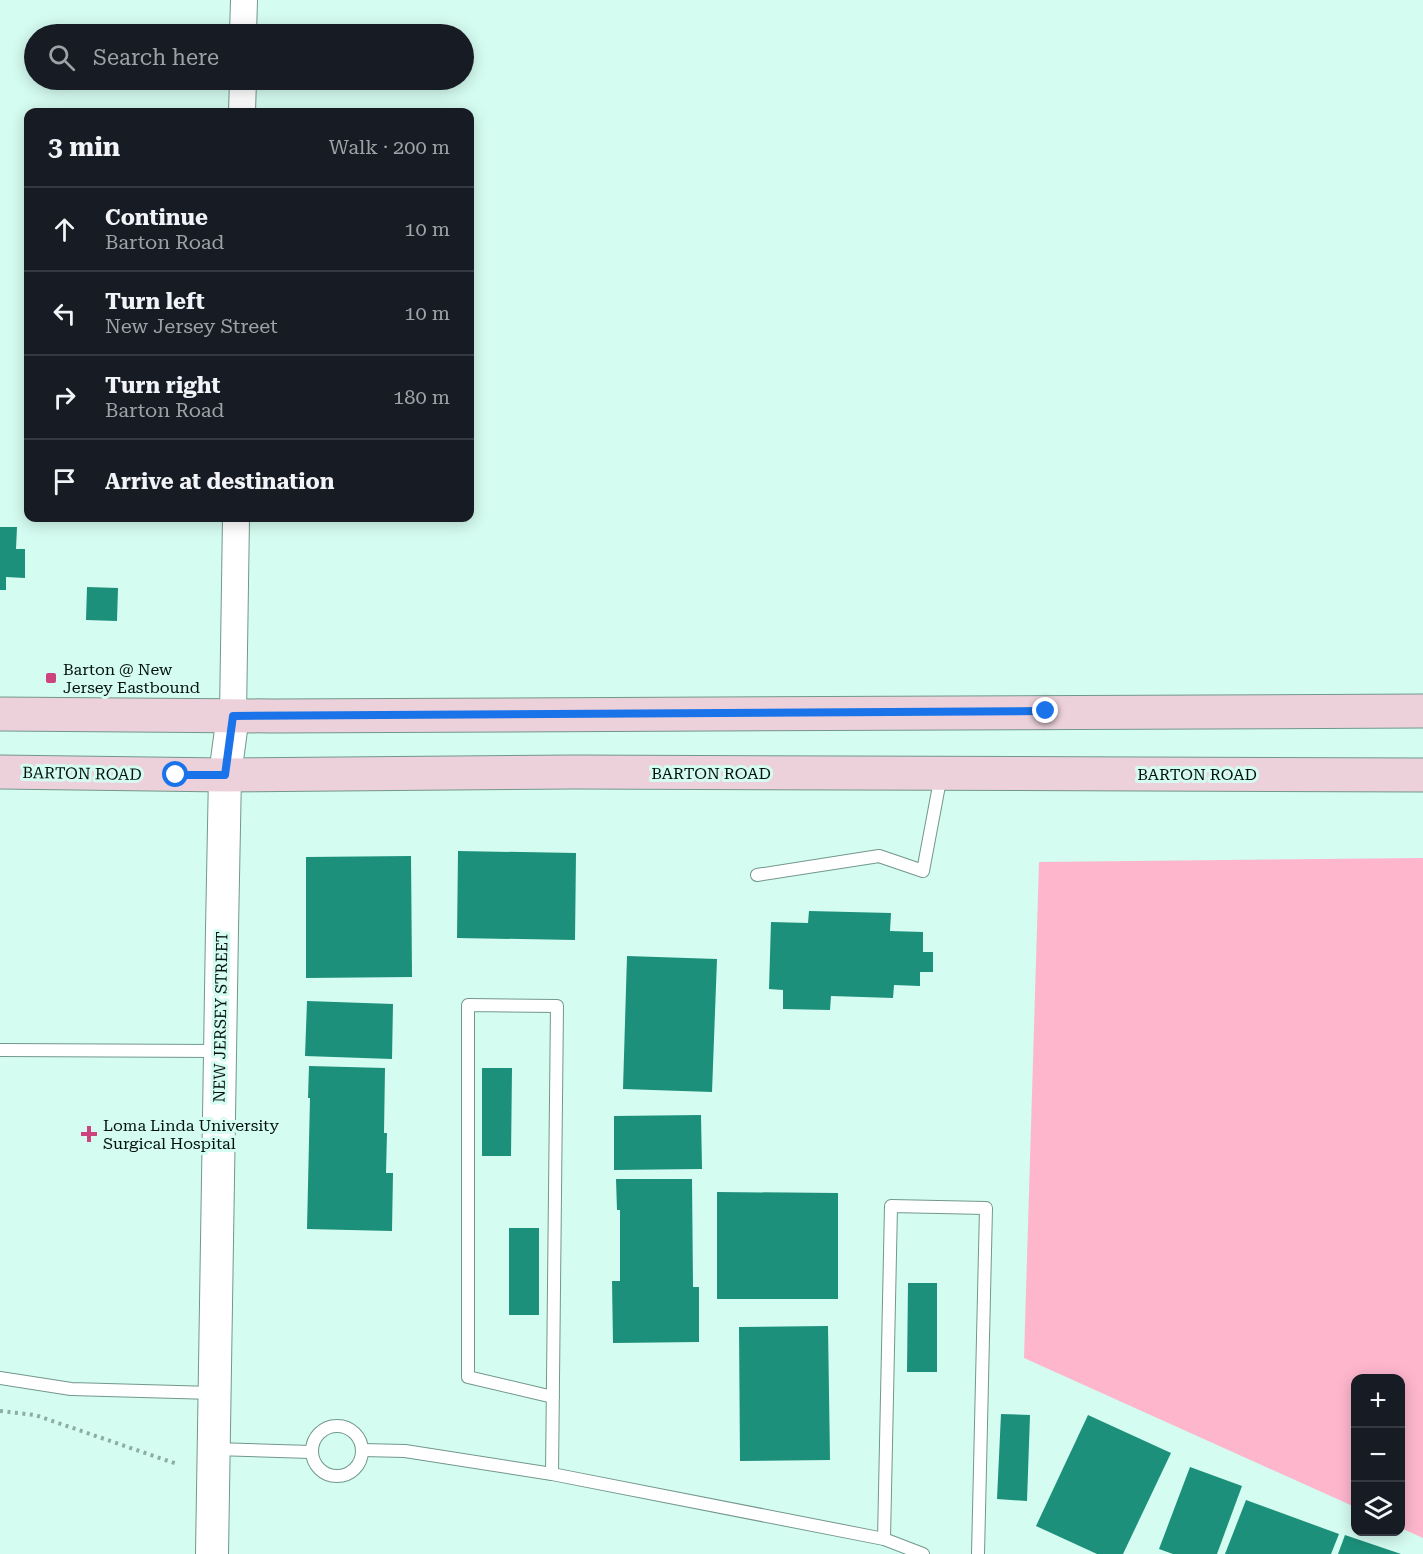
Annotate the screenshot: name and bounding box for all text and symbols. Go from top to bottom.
search box [24,24,474,90]
icon: search [45,41,78,74]
text: Search here [93,45,219,70]
text: 3 min [48,132,120,162]
text: Walk · 200 m [329,135,450,159]
text: Continue [105,205,208,230]
icon: ahead [48,213,81,246]
text: 10 m [404,217,450,241]
text: Barton Road [105,230,224,254]
text: Turn left [105,289,205,314]
icon: left [48,297,81,330]
text: 10 m [404,301,450,325]
text: New Jersey Street [105,314,278,338]
text: Turn right [105,373,220,398]
icon: right [48,381,81,414]
text: 180 m [393,385,450,409]
text: Barton Road [105,398,224,422]
icon: arrive [48,465,81,498]
text: Arrive at destination [105,469,334,494]
place label: Barton @ New Jersey Eastbound [63,660,200,697]
marker: Barton @ New Jersey Eastbound [44,671,58,685]
route end [1032,697,1058,723]
route start [162,761,188,787]
street label: BARTON ROAD [22,763,142,784]
street label: BARTON ROAD [651,764,771,783]
street label: BARTON ROAD [1137,765,1257,784]
street label: NEW JERSEY STREET [210,931,231,1103]
place label: Loma Linda University Surgical Hospital [103,1116,279,1153]
marker: Loma Linda University Surgical Hospital [80,1125,98,1143]
map controls [1351,1374,1405,1536]
button: + [1351,1374,1405,1428]
button: − [1351,1428,1405,1482]
button: layers [1351,1482,1405,1536]

